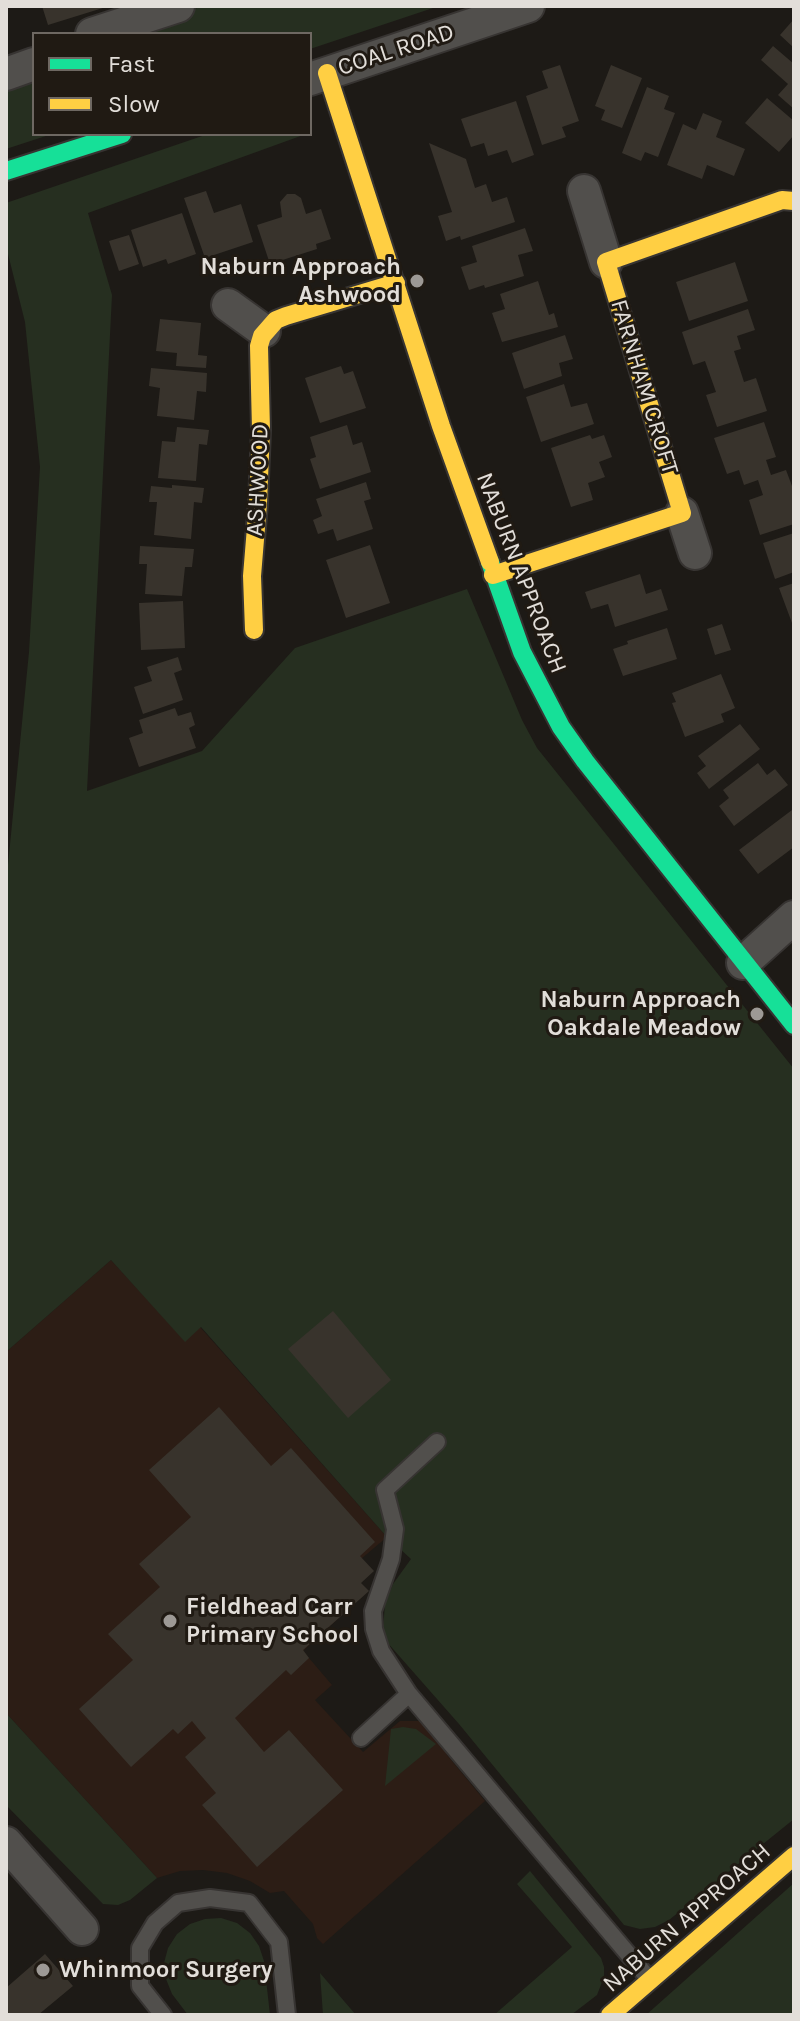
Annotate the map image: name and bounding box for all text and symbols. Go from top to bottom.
street label: COAL ROAD [334,18,458,82]
legend [32,32,312,136]
text: Fast [108,50,155,78]
text: Slow [108,90,160,118]
place label: Naburn Approach Ashwood [201,253,401,309]
marker: Naburn Approach Ashwood [408,272,426,290]
street label: FARNHAM CROFT [604,296,684,478]
street label: ASHWOOD [241,423,275,537]
street label: NABURN APPROACH [469,469,573,677]
place label: Naburn Approach Oakdale Meadow [541,986,741,1042]
marker: Naburn Approach Oakdale Meadow [748,1005,766,1023]
place label: Fieldhead Carr Primary School [186,1593,359,1649]
marker: Fieldhead Carr Primary School [161,1612,179,1630]
street label: NABURN APPROACH [597,1837,777,1999]
place label: Whinmoor Surgery [59,1956,273,1984]
marker: Whinmoor Surgery [34,1961,52,1979]

